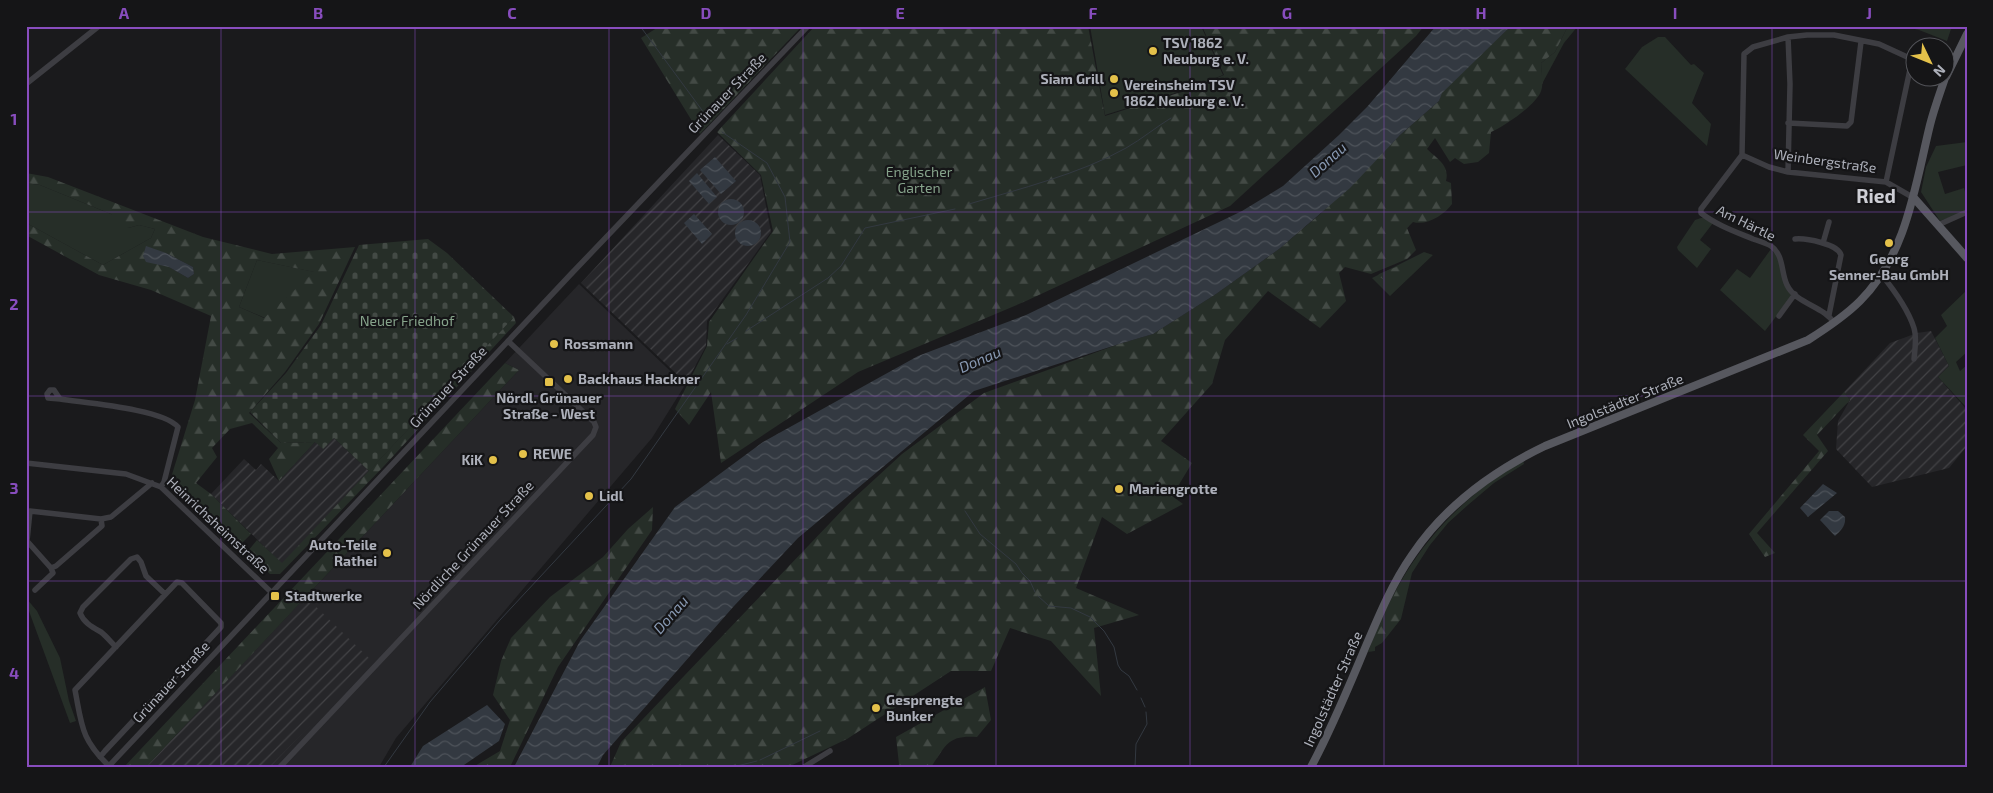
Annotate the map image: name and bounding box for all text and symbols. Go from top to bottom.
text: A [119,3,130,22]
text: B [313,3,323,22]
text: C [507,3,517,22]
text: D [701,3,712,22]
text: E [895,3,905,22]
text: F [1089,3,1098,22]
text: G [1282,3,1292,22]
text: H [1475,3,1487,22]
text: I [1673,3,1677,22]
text: J [1866,3,1872,22]
place label: TSV 1862 Neuburg e. V. [1163,34,1249,67]
north arrow [1906,38,1956,88]
marker: TSV 1862 Neuburg e. V. [1147,45,1159,57]
street label: Grünauer Straße [684,49,769,137]
text: N [1930,62,1950,81]
place label: Siam Grill [1040,70,1104,87]
marker: Siam Grill [1108,73,1120,85]
place label: Vereinsheim TSV 1862 Neuburg e. V. [1124,76,1244,109]
marker: Vereinsheim TSV 1862 Neuburg e. V. [1108,87,1120,99]
text: 1 [11,109,17,128]
water label: Donau [1305,138,1350,181]
street label: Weinbergstraße [1773,145,1878,176]
park label: Englischer Garten [886,163,953,196]
district label: Ried [1856,184,1896,207]
street label: Am Härtle [1714,201,1779,244]
marker: Georg Senner-Bau GmbH [1883,237,1895,249]
place label: Georg Senner-Bau GmbH [1829,250,1949,283]
text: 2 [9,294,19,313]
park label: Neuer Friedhof [360,312,455,329]
place label: Rossmann [564,335,633,352]
marker: Rossmann [548,338,560,350]
street label: Grünauer Straße [405,342,490,431]
water label: Donau [956,342,1003,376]
street label: Ingolstädter Straße [1564,369,1686,432]
place label: Backhaus Hackner [578,370,700,387]
marker: Backhaus Hackner [562,373,574,385]
marker: Nördl. Grünauer Straße - West [543,376,555,388]
place label: Nördl. Grünauer Straße - West [496,389,602,422]
place label: REWE [533,445,572,462]
marker: REWE [517,448,529,460]
place label: KiK [461,451,483,468]
marker: KiK [487,454,499,466]
street label: Heinrichsheimstraße [164,473,273,576]
street label: Nördliche Grünauer Straße [408,477,537,613]
text: 3 [9,478,19,497]
place label: Mariengrotte [1129,480,1218,497]
marker: Mariengrotte [1113,483,1125,495]
place label: Lidl [599,487,624,504]
marker: Lidl [583,490,595,502]
place label: Auto-Teile Rathei [309,536,377,569]
marker: Auto-Teile Rathei [381,547,393,559]
place label: Stadtwerke [285,587,362,604]
marker: Stadtwerke [269,590,281,602]
water label: Donau [649,592,692,637]
street label: Ingolstädter Straße [1299,628,1366,749]
street label: Grünauer Straße [128,637,213,726]
text: 4 [9,663,19,682]
place label: Gesprengte Bunker [886,691,963,724]
marker: Gesprengte Bunker [870,702,882,714]

